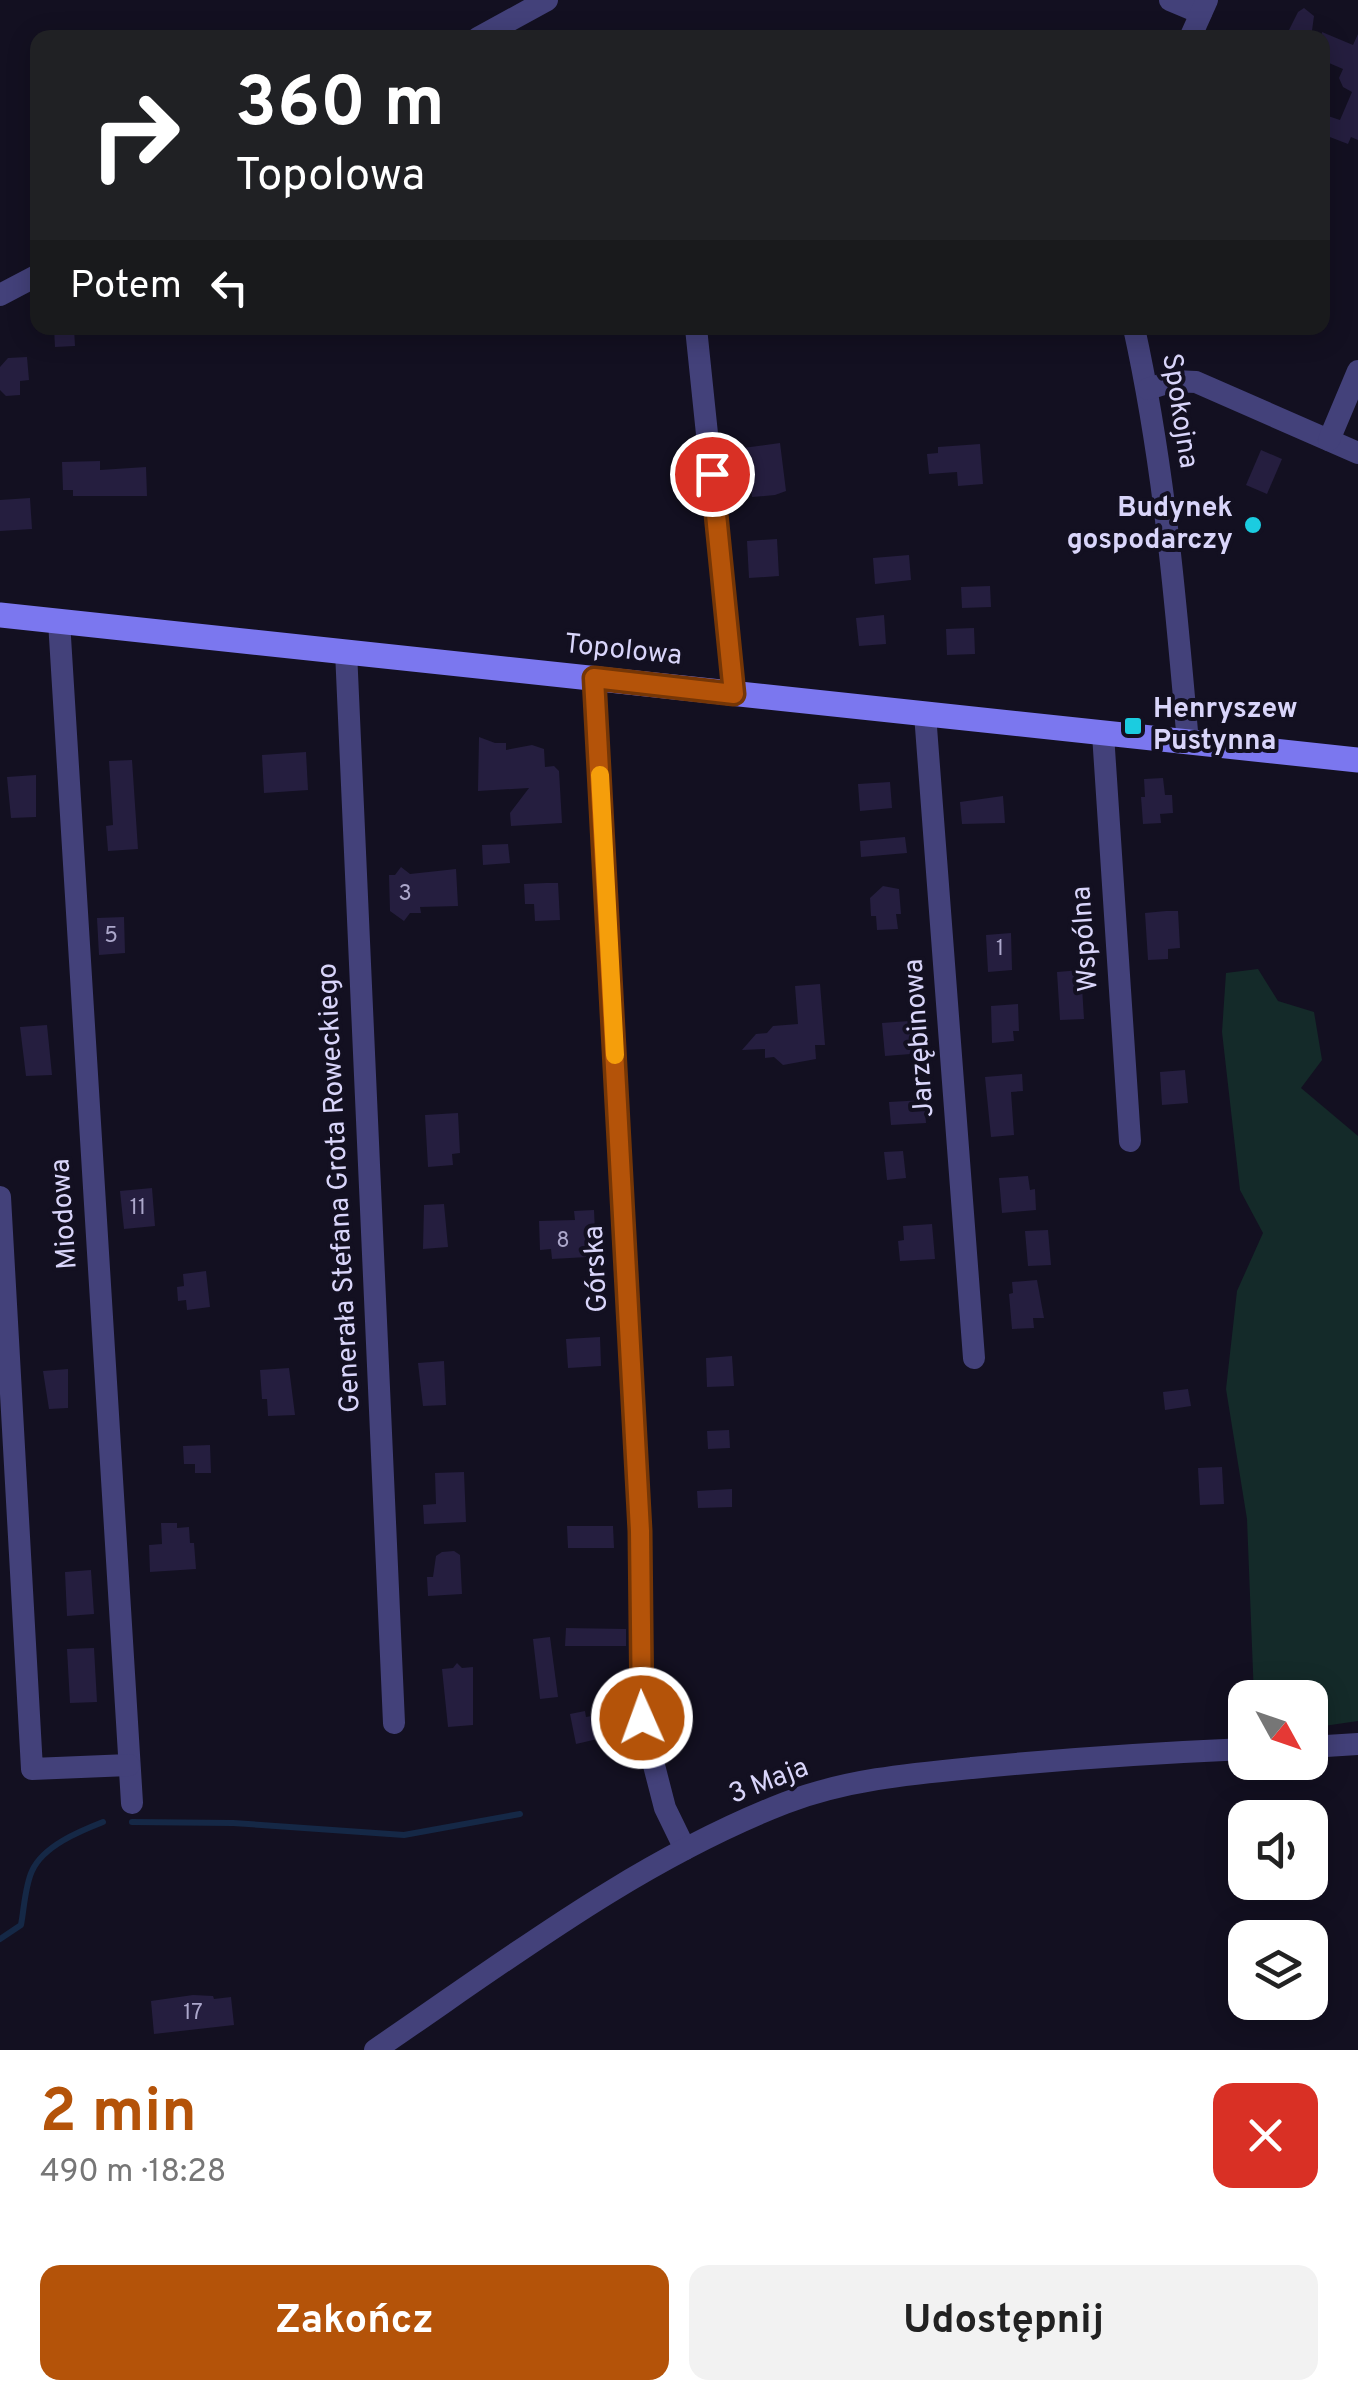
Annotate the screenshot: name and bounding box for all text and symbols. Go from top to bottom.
text: 360 m [235,62,445,151]
icon: right [70,70,200,200]
text: Topolowa [235,149,425,206]
icon: left [202,260,257,315]
text: Potem [70,263,182,312]
street label: Spokojna [1152,351,1206,471]
pin [670,432,755,517]
icon: arrive [685,447,740,502]
place label: Budynek gospodarczy [1067,491,1233,559]
marker: Budynek gospodarczy [1242,514,1264,536]
street label: Topolowa [562,627,684,675]
place label: Henryszew Pustynna [1153,692,1298,760]
marker: Henryszew Pustynna [1122,715,1144,737]
house number: 3 [398,881,412,908]
street label: Wspólna [1064,885,1108,993]
house number: 5 [104,923,118,950]
house number: 1 [996,936,1004,963]
street label: Jarzębinowa [897,958,943,1118]
street label: Generała Stefana Grota Roweckiego [310,962,370,1414]
street label: Miodowa [43,1157,87,1271]
house number: 11 [130,1195,146,1222]
street label: Górska [577,1224,617,1314]
house number: 8 [556,1228,570,1255]
position arrow [590,1666,694,1770]
north arrow [1228,1680,1328,1780]
map controls [1228,1680,1328,2020]
street label: 3 Maja [724,1750,814,1814]
button: sound [1228,1800,1328,1900]
button: layers [1228,1920,1328,2020]
house number: 17 [183,2000,203,2027]
text: 2 min [40,2077,197,2153]
button: close [1213,2083,1318,2188]
text: 490 m · 18:28 [40,2153,226,2193]
button: Zakończ [40,2265,669,2380]
button: Udostępnij [689,2265,1318,2380]

